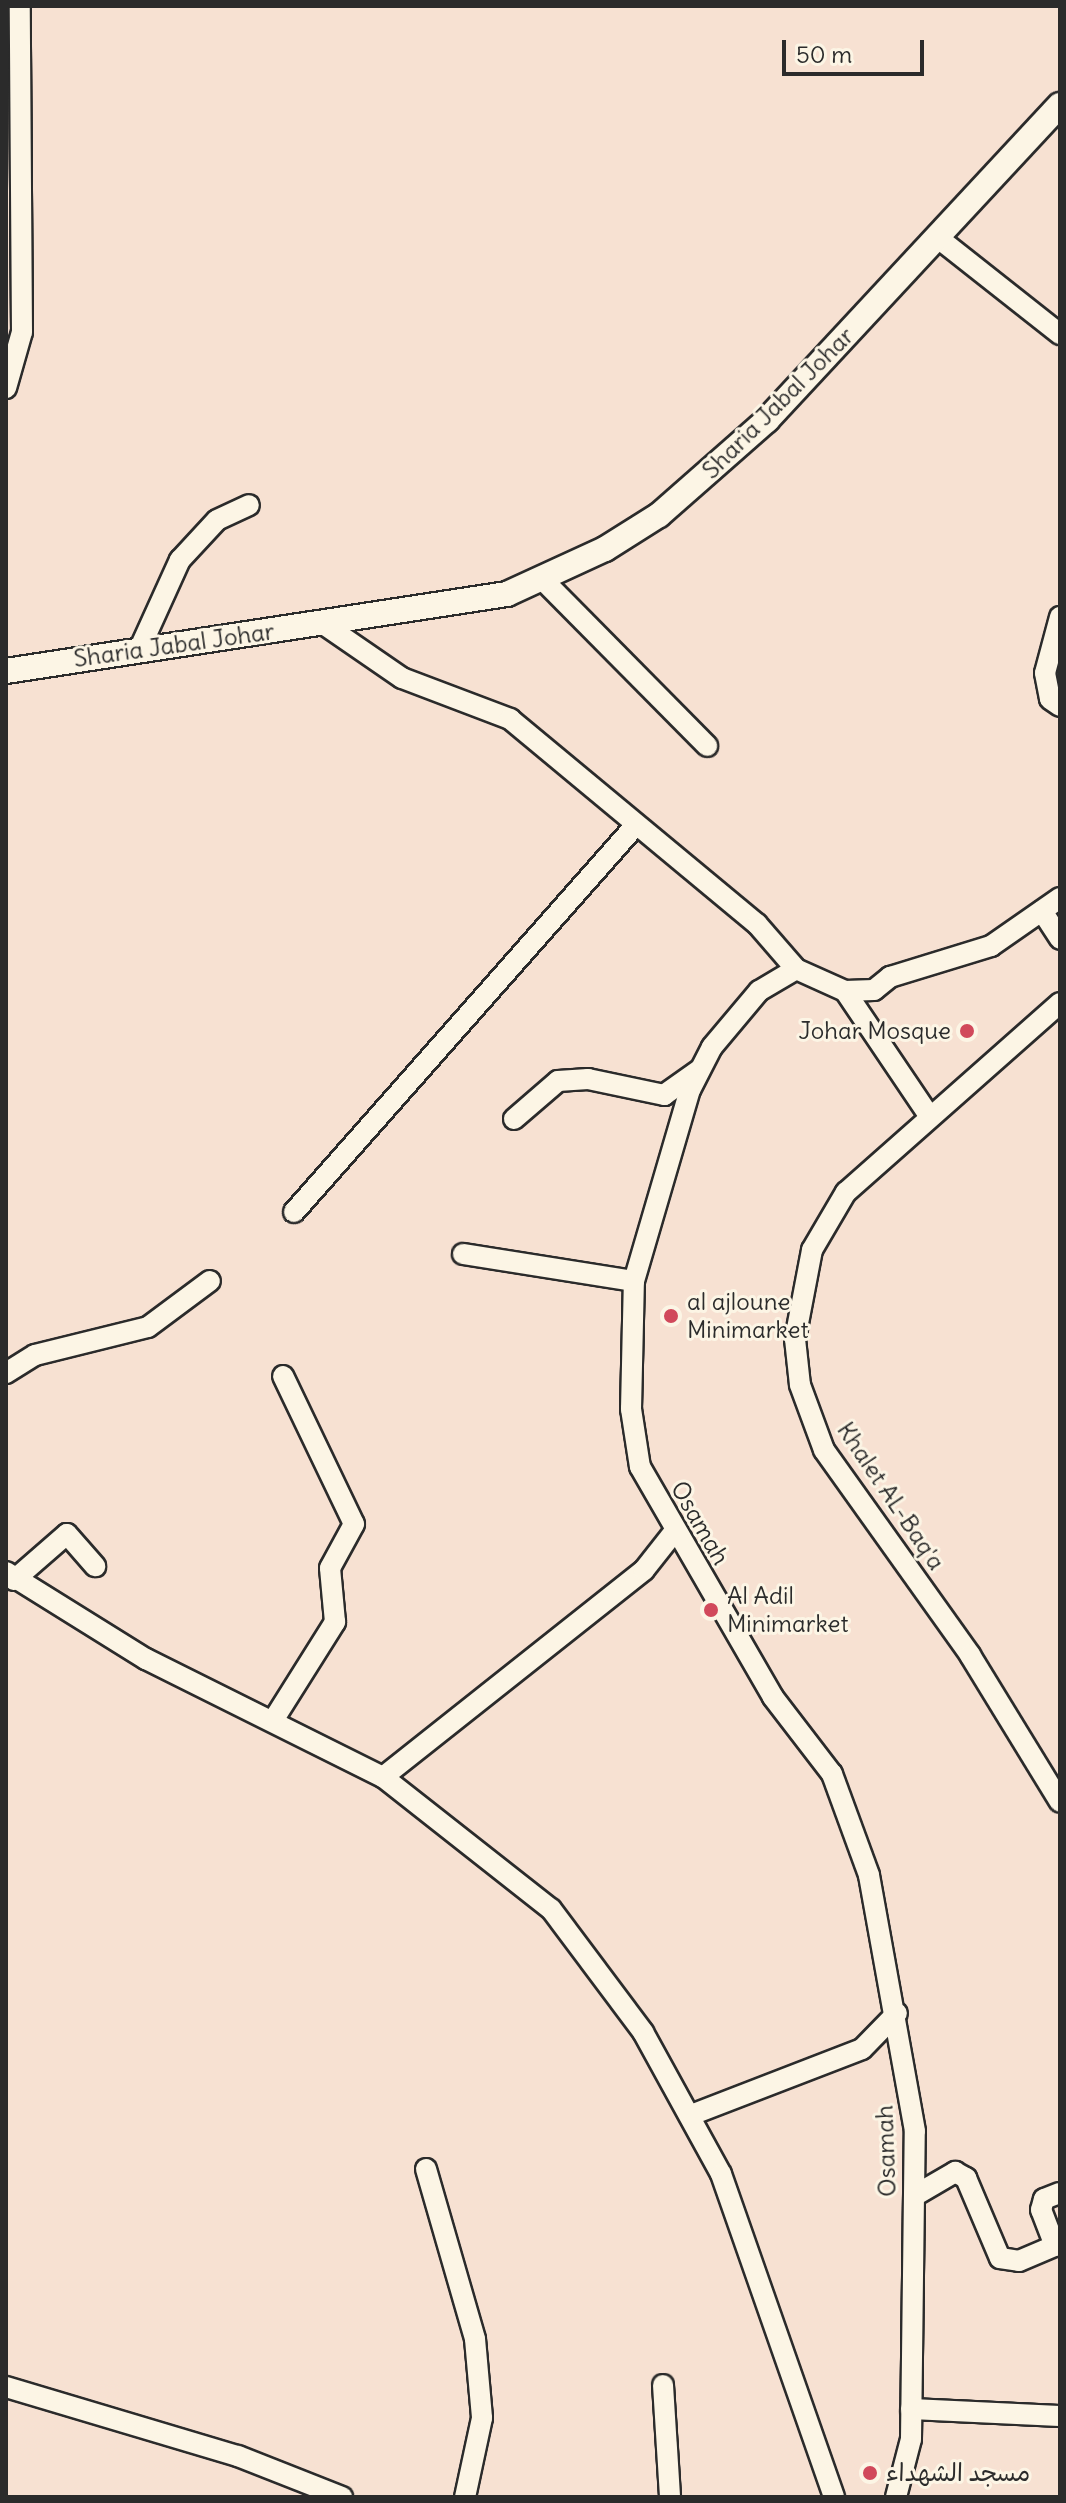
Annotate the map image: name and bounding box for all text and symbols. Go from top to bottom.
scale bar [786,24,928,74]
text: 50 m [796,39,852,69]
street label: Sharia Jabal Johar [696,321,860,485]
street label: Sharia Jabal Johar [72,617,276,673]
place label: Johar Mosque [799,1017,951,1045]
marker: Johar Mosque [958,1022,976,1040]
place label: al ajloune Minimarket [687,1288,809,1344]
marker: al ajloune Minimarket [662,1307,680,1325]
street label: Khalet AL-Baq'a [831,1417,951,1575]
street label: Osamah [665,1476,735,1570]
place label: Al Adil Minimarket [727,1582,849,1638]
marker: Al Adil Minimarket [702,1601,720,1619]
street label: Osamah [870,2105,902,2197]
place label: مسجد الشهداء [886,2459,1030,2487]
marker: مسجد الشهداء [861,2464,879,2482]

